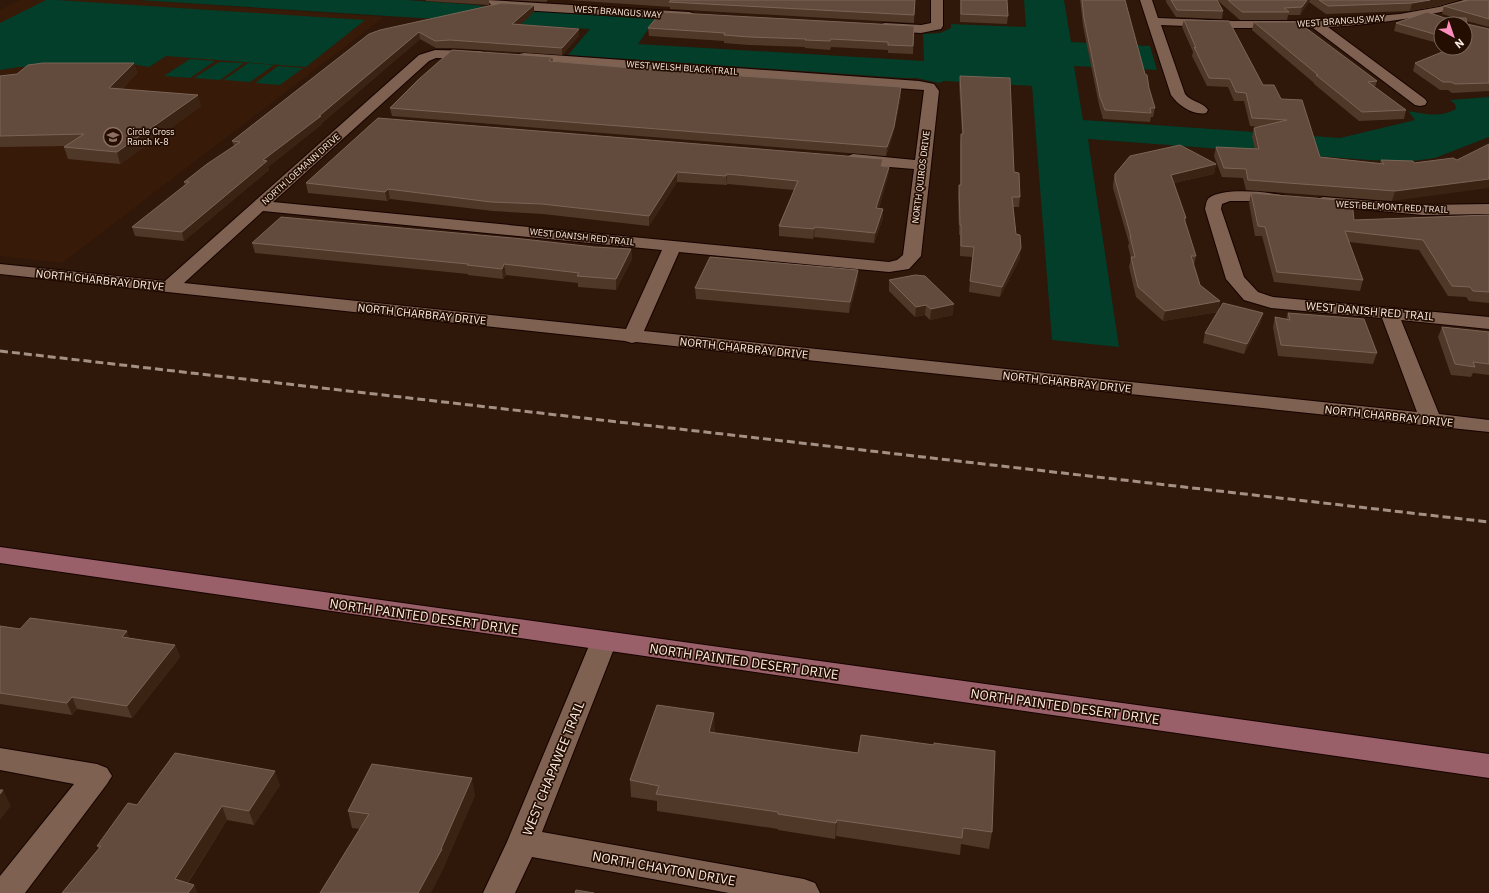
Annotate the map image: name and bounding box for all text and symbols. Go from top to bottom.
street label: WEST BRANGUS WAY [574,3,663,20]
street label: WEST BRANGUS WAY [1297,12,1386,29]
north arrow [1433,16,1473,56]
text: N [1452,36,1467,52]
street label: WEST WELSH BLACK TRAIL [626,58,739,77]
school or university icon: Circle Cross Ranch K-8 [102,126,124,148]
place label: Circle Cross Ranch K-8 [127,126,175,147]
street label: NORTH LOEMANN DRIVE [259,130,342,207]
street label: NORTH QUIROS DRIVE [909,130,932,224]
street label: WEST BELMONT RED TRAIL [1336,198,1449,215]
street label: WEST DANISH RED TRAIL [529,226,635,248]
street label: NORTH CHARBRAY DRIVE [35,266,165,294]
street label: WEST DANISH RED TRAIL [1305,298,1435,324]
street label: NORTH CHARBRAY DRIVE [357,300,487,328]
street label: NORTH CHARBRAY DRIVE [679,334,809,362]
street label: NORTH CHARBRAY DRIVE [1002,368,1132,396]
street label: NORTH CHARBRAY DRIVE [1324,402,1454,430]
street label: NORTH PAINTED DESERT DRIVE [328,595,519,638]
street label: NORTH PAINTED DESERT DRIVE [648,640,839,683]
street label: NORTH PAINTED DESERT DRIVE [969,685,1160,728]
street label: WEST CHAPAWEE TRAIL [519,698,588,838]
street label: NORTH CHAYTON DRIVE [591,848,737,889]

